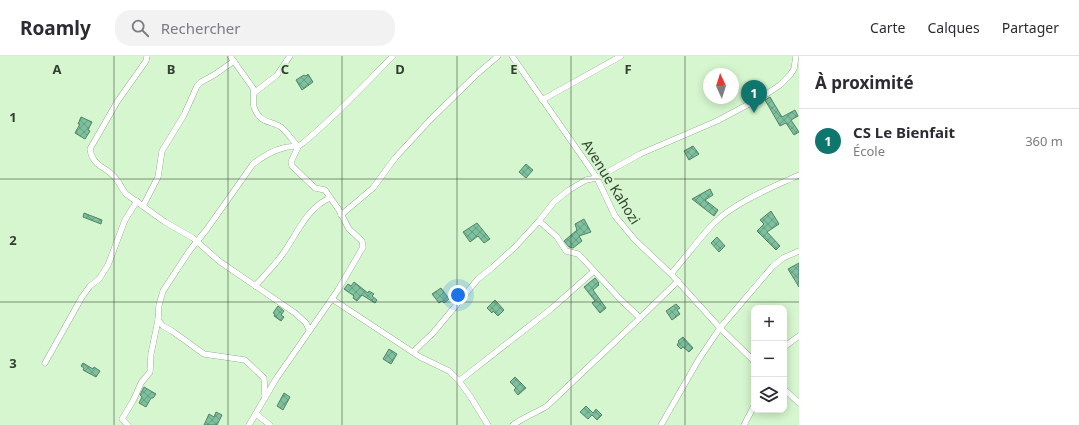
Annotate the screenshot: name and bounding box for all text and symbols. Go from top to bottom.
search box [115,10,395,46]
text: Roamly [20,15,91,41]
icon: search [129,17,151,39]
text: Rechercher [161,18,241,38]
text: Carte [870,18,906,37]
text: Calques [928,18,980,37]
text: Partager [1002,18,1059,37]
text: A [53,60,62,78]
text: B [167,60,175,78]
text: C [281,60,289,78]
text: D [395,60,405,78]
text: E [510,60,518,78]
text: F [624,60,632,78]
north arrow [703,68,739,104]
text: À proximité [815,71,914,94]
pin: 1 [741,80,767,113]
text: 1 [9,108,17,126]
text: CS Le Bienfait [853,122,955,142]
text: 1 [824,132,832,150]
text: 360 m [1025,132,1063,150]
street label: Avenue Kahozi [578,136,645,228]
text: École [853,142,885,160]
text: 2 [9,231,17,249]
your location [448,285,468,305]
map controls [751,305,787,413]
button: + [751,305,787,341]
button: − [751,341,787,377]
text: 3 [9,354,17,372]
button: layers [751,377,787,413]

